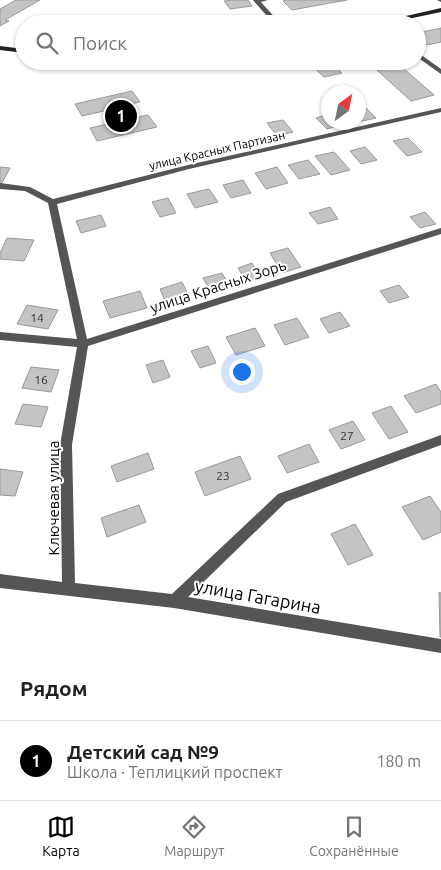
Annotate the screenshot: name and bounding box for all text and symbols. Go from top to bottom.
search box [15,15,426,70]
icon: search [33,29,61,57]
text: Поиск [73,32,127,54]
north arrow [321,85,366,130]
pin: 1 [105,97,137,135]
street label: улица Красных Партизан [148,128,286,172]
street label: улица Красных Зорь [148,256,288,316]
house number: 14 [30,311,44,324]
your location [229,359,255,385]
house number: 16 [34,373,48,386]
house number: 27 [340,429,354,442]
street label: Ключевая улица [45,441,62,555]
house number: 23 [216,469,230,482]
street label: улица Гагарина [193,575,323,617]
text: Рядом [20,676,88,700]
text: Детский сад №9 [67,741,219,763]
text: 1 [31,752,41,770]
text: 180 m [376,752,421,770]
text: Школа · Теплицкий проспект [67,763,283,781]
tab: Карта [42,813,80,859]
tab: Маршрут [164,813,225,859]
tab: Сохранённые [309,813,399,859]

